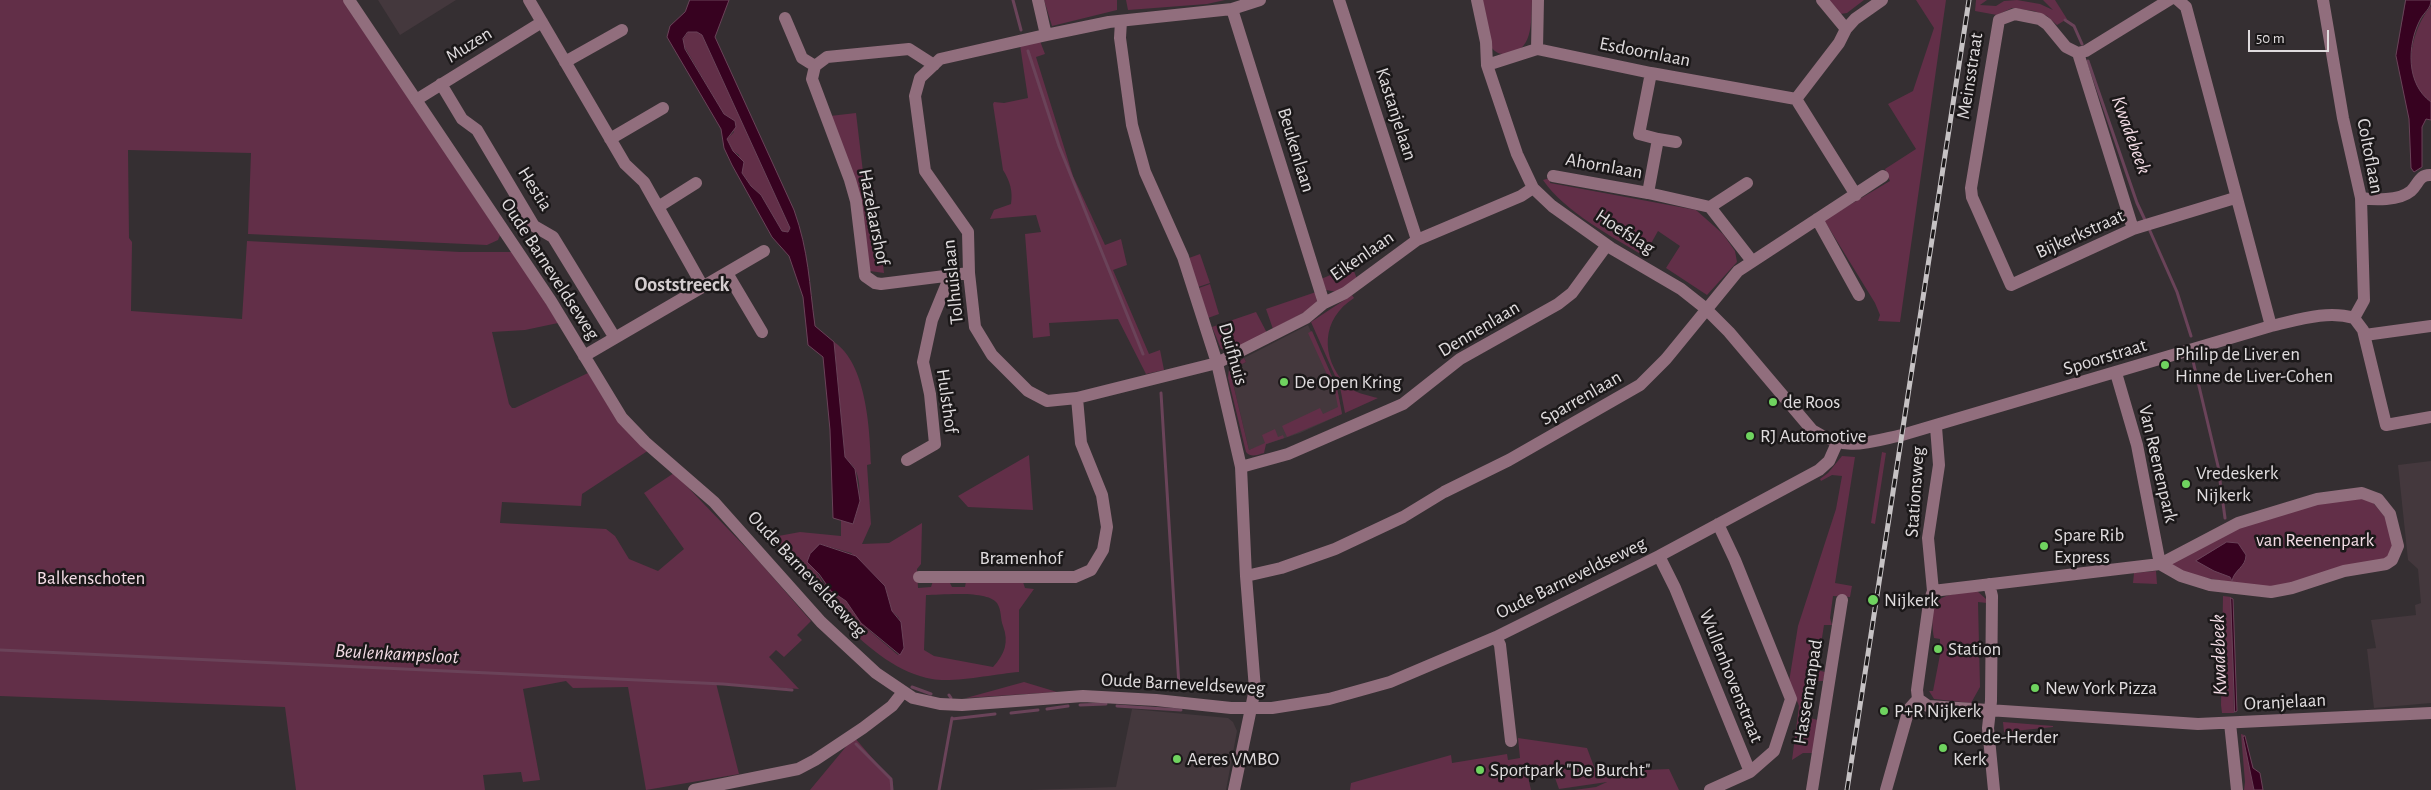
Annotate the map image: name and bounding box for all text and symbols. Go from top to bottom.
scale bar [2251,20,2332,52]
street label: Muzen [442,22,496,68]
street label: Meinsstraat [1952,31,1988,121]
text: 50 m [2256,31,2285,46]
street label: Esdoornlaan [1598,32,1692,72]
street label: Kastanjelaan [1370,65,1422,163]
water label: Kwadebeek [2106,93,2156,177]
street label: Beukenlaan [1272,105,1320,195]
street label: Coltoflaan [2352,116,2388,196]
street label: Ahornlaan [1564,148,1644,184]
street label: Hestia [513,163,557,215]
street label: Hazelaarshof [854,167,894,267]
street label: Oude Barneveldseweg [496,194,604,344]
street label: Hoefslag [1591,204,1659,260]
street label: Bijkerkstraat [2032,204,2128,264]
street label: Eikenlaan [1326,226,1398,286]
street label: Tolhuislaan [937,238,969,326]
district label: Ooststreeck [635,273,729,297]
street label: Dennenlaan [1434,296,1524,362]
street label: Duifhuis [1213,320,1253,388]
street label: Spoorstraat [2061,334,2149,380]
place label: Philip de Liver en Hinne de Liver-Cohen [2175,343,2333,387]
marker: Philip de Liver en Hinne de Liver-Cohen [2159,359,2171,371]
street label: Sparrenlaan [1536,366,1626,430]
street label: Hulsthof [931,367,963,435]
place label: De Open Kring [1294,371,1402,393]
marker: De Open Kring [1278,376,1290,388]
place label: de Roos [1783,391,1840,413]
marker: de Roos [1767,396,1779,408]
street label: Van Reenenpark [2133,403,2183,525]
place label: RJ Automotive [1760,425,1866,447]
marker: RJ Automotive [1744,430,1756,442]
street label: Stationsweg [1900,446,1930,538]
place label: Vredeskerk Nijkerk [2196,462,2278,506]
marker: Vredeskerk Nijkerk [2180,478,2192,490]
street label: Oude Barneveldseweg [743,506,871,642]
place label: Spare Rib Express [2054,524,2124,568]
park label: van Reenenpark [2256,529,2374,551]
street label: Oude Barneveldseweg [1492,532,1650,624]
marker: Spare Rib Express [2038,540,2050,552]
street label: Bramenhof [980,547,1062,569]
park label: Balkenschoten [37,567,145,589]
place label: Nijkerk [1884,589,1939,611]
marker: Nijkerk [1866,593,1880,607]
street label: Wullenhovenstraat [1694,606,1768,746]
water label: Kwadebeek [2206,614,2232,696]
street label: Hassemanpad [1788,638,1828,746]
place label: Station [1948,638,2001,660]
water label: Beulenkampsloot [334,639,460,669]
marker: Station [1932,643,1944,655]
street label: Oude Barneveldseweg [1100,668,1266,700]
place label: New York Pizza [2045,677,2157,699]
marker: New York Pizza [2029,682,2041,694]
street label: Oranjelaan [2243,688,2327,716]
place label: P+R Nijkerk [1894,700,1981,722]
marker: P+R Nijkerk [1878,705,1890,717]
place label: Goede-Herder Kerk [1953,726,2058,770]
marker: Goede-Herder Kerk [1937,742,1949,754]
place label: Aeres VMBO [1187,748,1279,770]
marker: Aeres VMBO [1171,753,1183,765]
place label: Sportpark "De Burcht" [1490,759,1650,781]
marker: Sportpark "De Burcht" [1474,764,1486,776]

